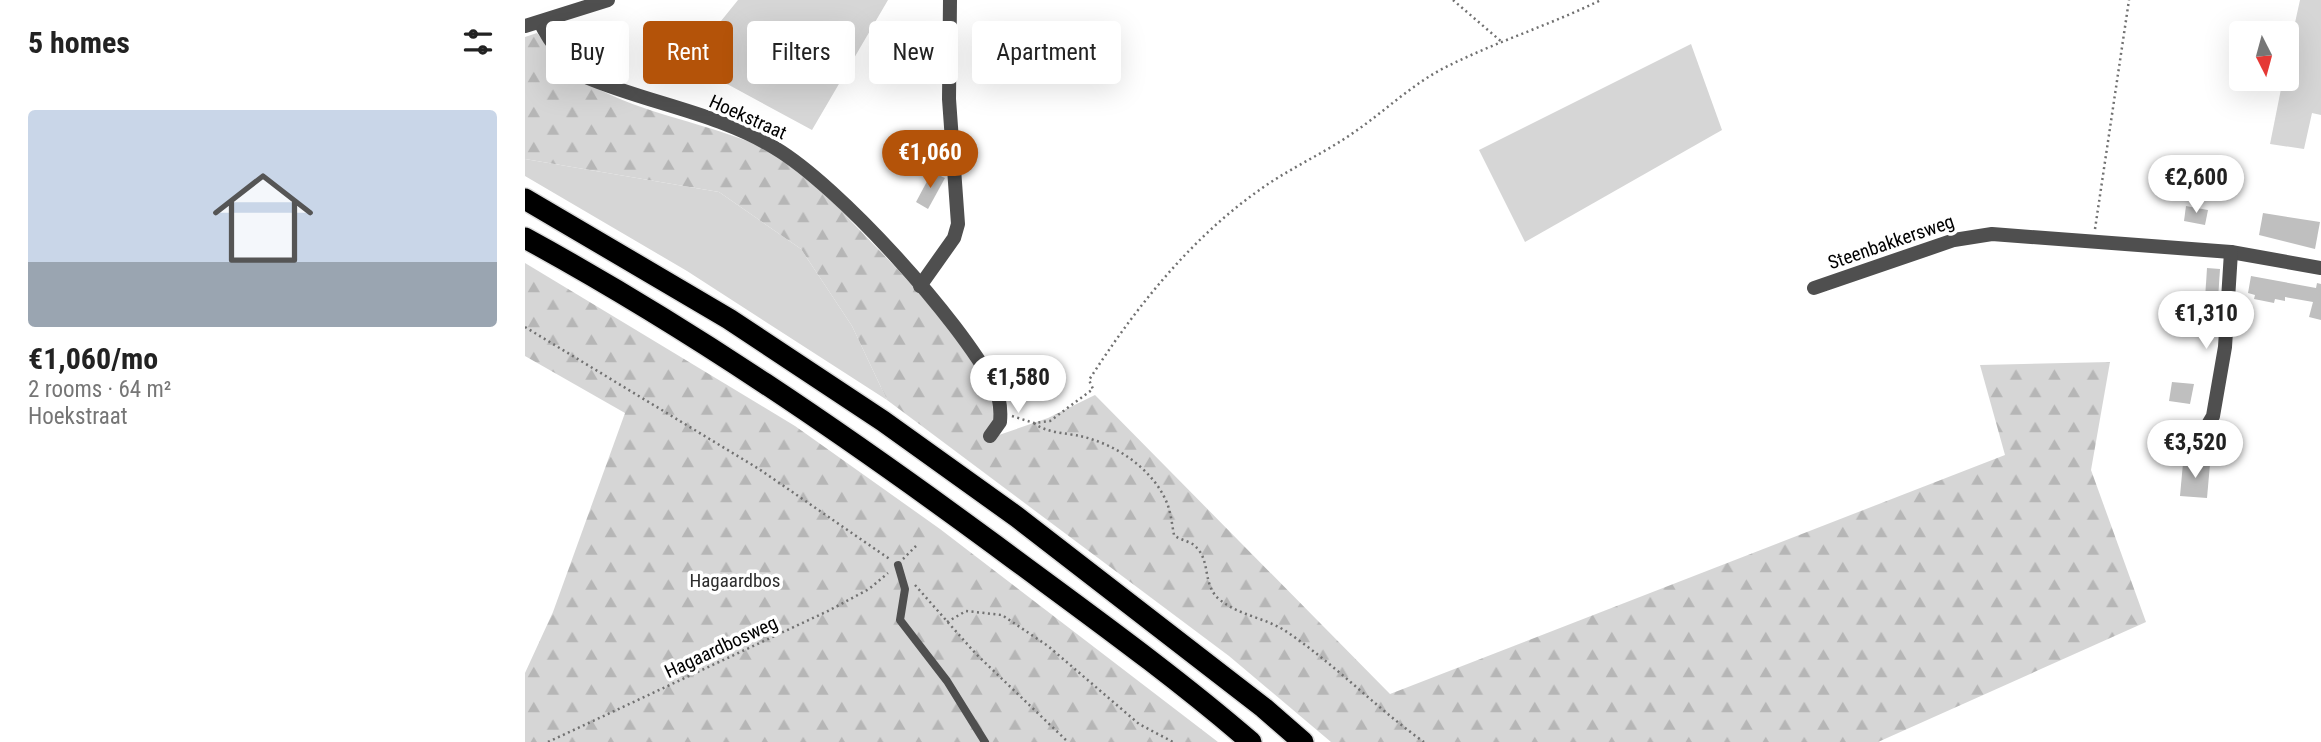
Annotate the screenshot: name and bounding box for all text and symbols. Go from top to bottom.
chip: Buy [546,21,629,84]
chip: Rent [643,21,733,84]
chip: Filters [747,21,855,84]
chip: New [869,21,958,84]
chip: Apartment [972,21,1121,84]
north arrow [2229,21,2299,91]
map controls [2229,21,2299,91]
icon: filters [459,23,497,61]
text: 5 homes [28,25,130,60]
street label: Hoekstraat [706,90,790,144]
pin: €1,060 [873,130,987,190]
text: €1,060 [898,139,962,166]
icon: home [200,155,326,281]
pin: €2,600 [2139,156,2253,215]
text: €2,600 [2164,164,2228,191]
street label: Steenbakkersweg [1825,210,1957,274]
pin: €1,310 [2149,292,2263,351]
text: €1,310 [2174,300,2238,327]
text: €1,060/mo [28,341,158,376]
pin: €1,580 [961,356,1075,415]
text: €1,580 [986,364,1050,391]
text: 2 rooms · 64 m² [28,376,171,403]
text: Hoekstraat [28,403,128,430]
pin: €3,520 [2138,420,2252,480]
text: €3,520 [2163,429,2227,456]
park label: Hagaardbos [689,569,781,592]
street label: Hagaardbosweg [661,611,781,683]

